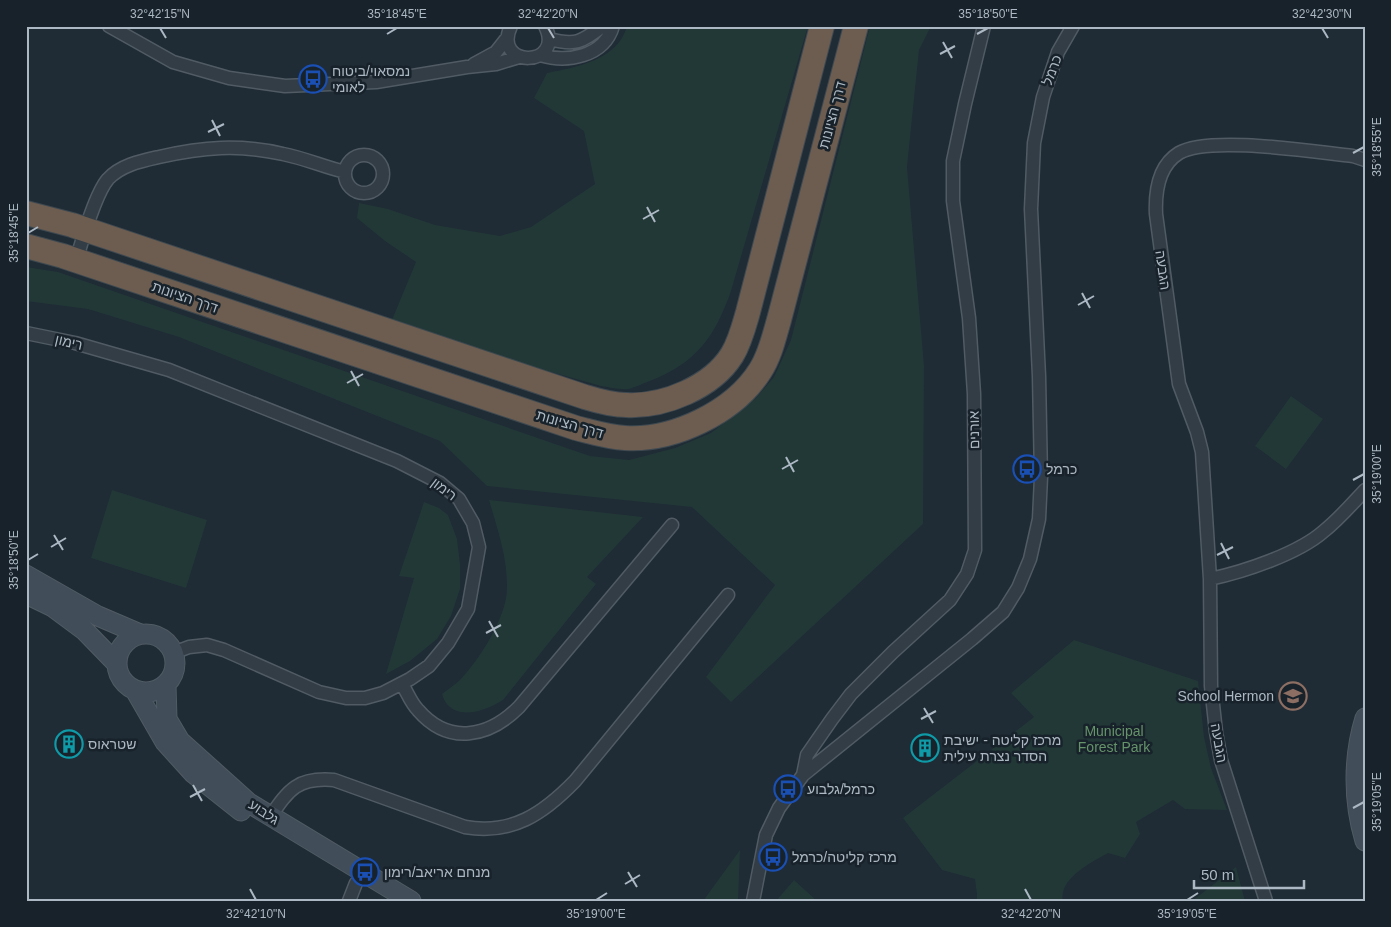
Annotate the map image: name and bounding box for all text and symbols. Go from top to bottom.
text: 32°42'15"N [130,7,190,21]
text: 35°18'45"E [367,7,427,21]
text: 32°42'20"N [518,7,578,21]
text: 35°18'50"E [958,7,1018,21]
text: 32°42'30"N [1292,7,1352,21]
street label: כרמל [1039,53,1065,87]
place label: נמסאוי/ביטוח לאומי [332,63,410,95]
bus stop icon: נמסאוי/ביטוח לאומי [298,64,328,94]
street label: דרך הציונות [815,80,849,150]
text: 35°18'55"E [1370,117,1384,177]
text: 35°18'45"E [7,203,21,263]
street label: הגבעה [1152,249,1174,291]
street label: דרך הציונות [150,278,220,316]
street label: רימון [54,331,84,353]
street label: דרך הציונות [535,407,605,441]
street label: אורנים [966,411,982,449]
text: 35°19'00"E [1370,444,1384,504]
bus stop icon: כרמל [1012,454,1042,484]
place label: כרמל [1046,461,1077,477]
street label: רימון [428,474,460,504]
text: 35°18'50"E [7,530,21,590]
school or university icon: School Hermon [1278,681,1308,711]
place label: School Hermon [1178,688,1274,704]
street label: הגבעה [1208,722,1230,764]
park label: Municipal Forest Park [1078,723,1151,755]
building icon: שטראוס [54,729,84,759]
place label: מרכז קליטה - ישיבת הסדר נצרת עילית [944,732,1061,764]
building icon: מרכז קליטה - ישיבת הסדר נצרת עילית [910,733,940,763]
place label: שטראוס [88,736,136,752]
text: 35°19'05"E [1370,772,1384,832]
bus stop icon: כרמל/גלבוע [773,774,803,804]
place label: כרמל/גלבוע [807,781,875,797]
street label: גלבוע [246,796,282,828]
bus stop icon: מרכז קליטה/כרמל [758,842,788,872]
place label: מרכז קליטה/כרמל [792,849,897,865]
bus stop icon: מנחם אריאב/רימון [350,857,380,887]
scale bar [1194,857,1304,889]
place label: מנחם אריאב/רימון [384,864,490,880]
text: 50 m [1201,866,1234,883]
text: 32°42'10"N [226,907,286,921]
text: 35°19'00"E [566,907,626,921]
text: 32°42'20"N [1001,907,1061,921]
text: 35°19'05"E [1157,907,1217,921]

